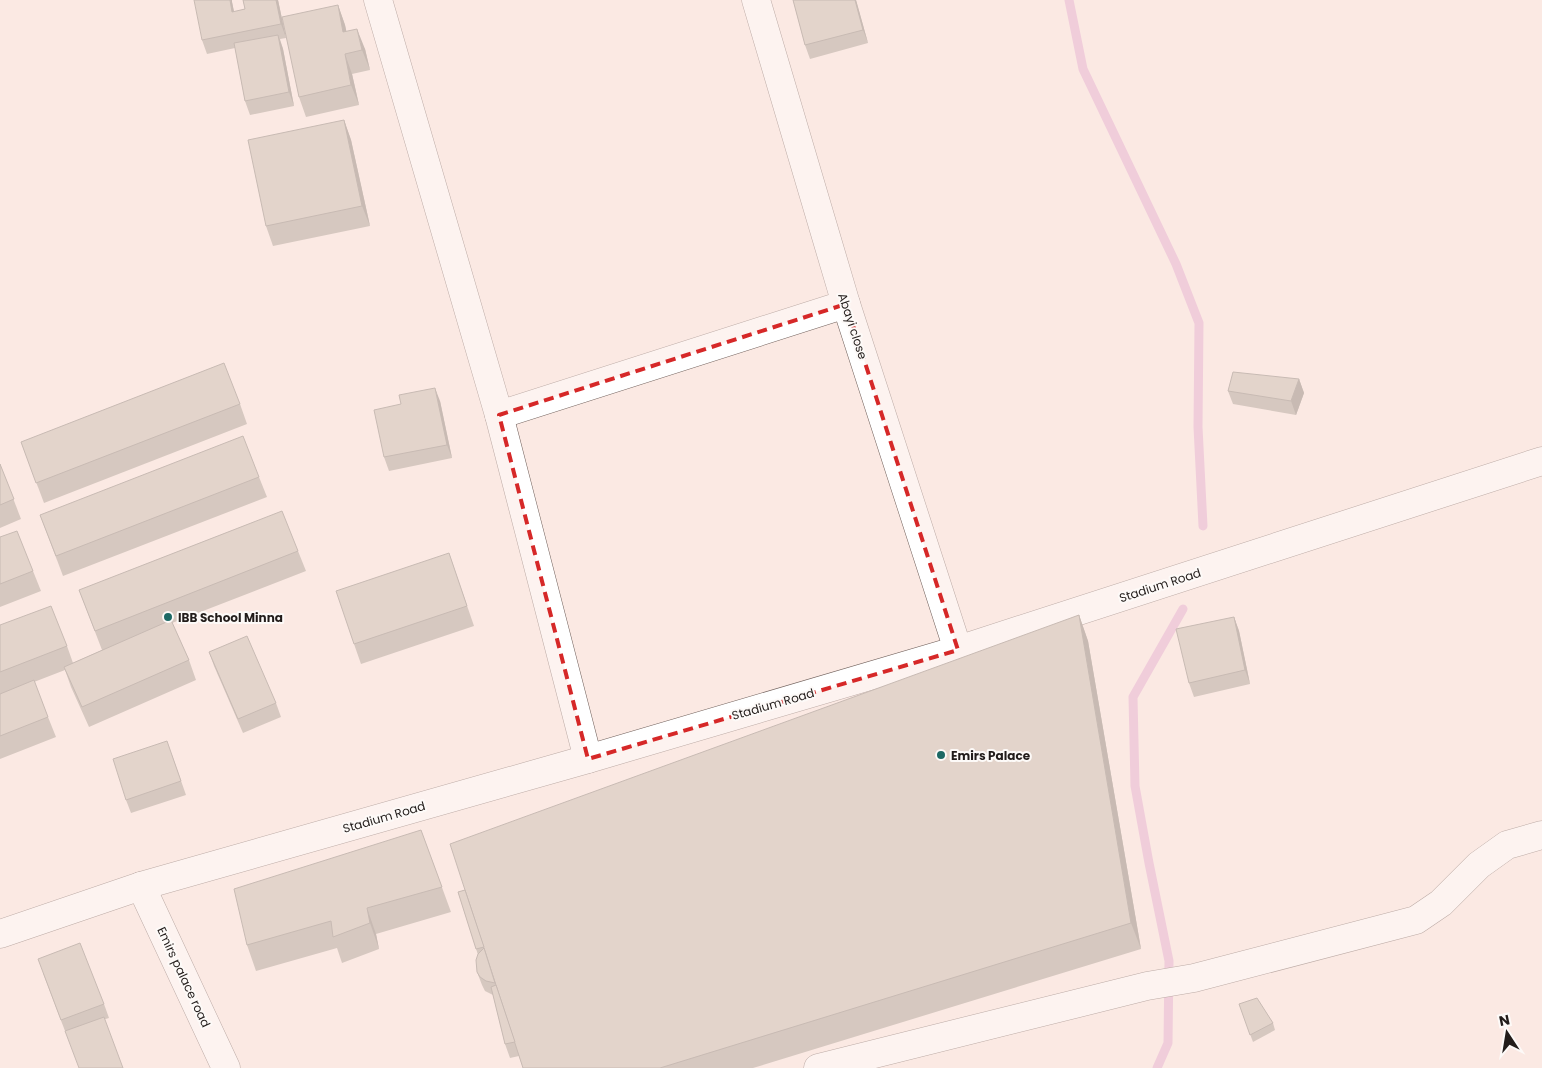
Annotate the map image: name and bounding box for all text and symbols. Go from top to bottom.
street label: Abayi close [834,291,872,361]
street label: Stadium Road [1117,564,1203,606]
place label: IBB School Minna [178,609,283,626]
marker: IBB School Minna [162,611,174,623]
street label: Stadium Road [730,684,816,724]
place label: Emirs Palace [951,747,1031,764]
marker: Emirs Palace [935,749,947,761]
street label: Stadium Road [341,797,427,837]
street label: Emirs palace road [153,924,215,1030]
north arrow [1482,1008,1532,1058]
text: N [1497,1009,1512,1031]

